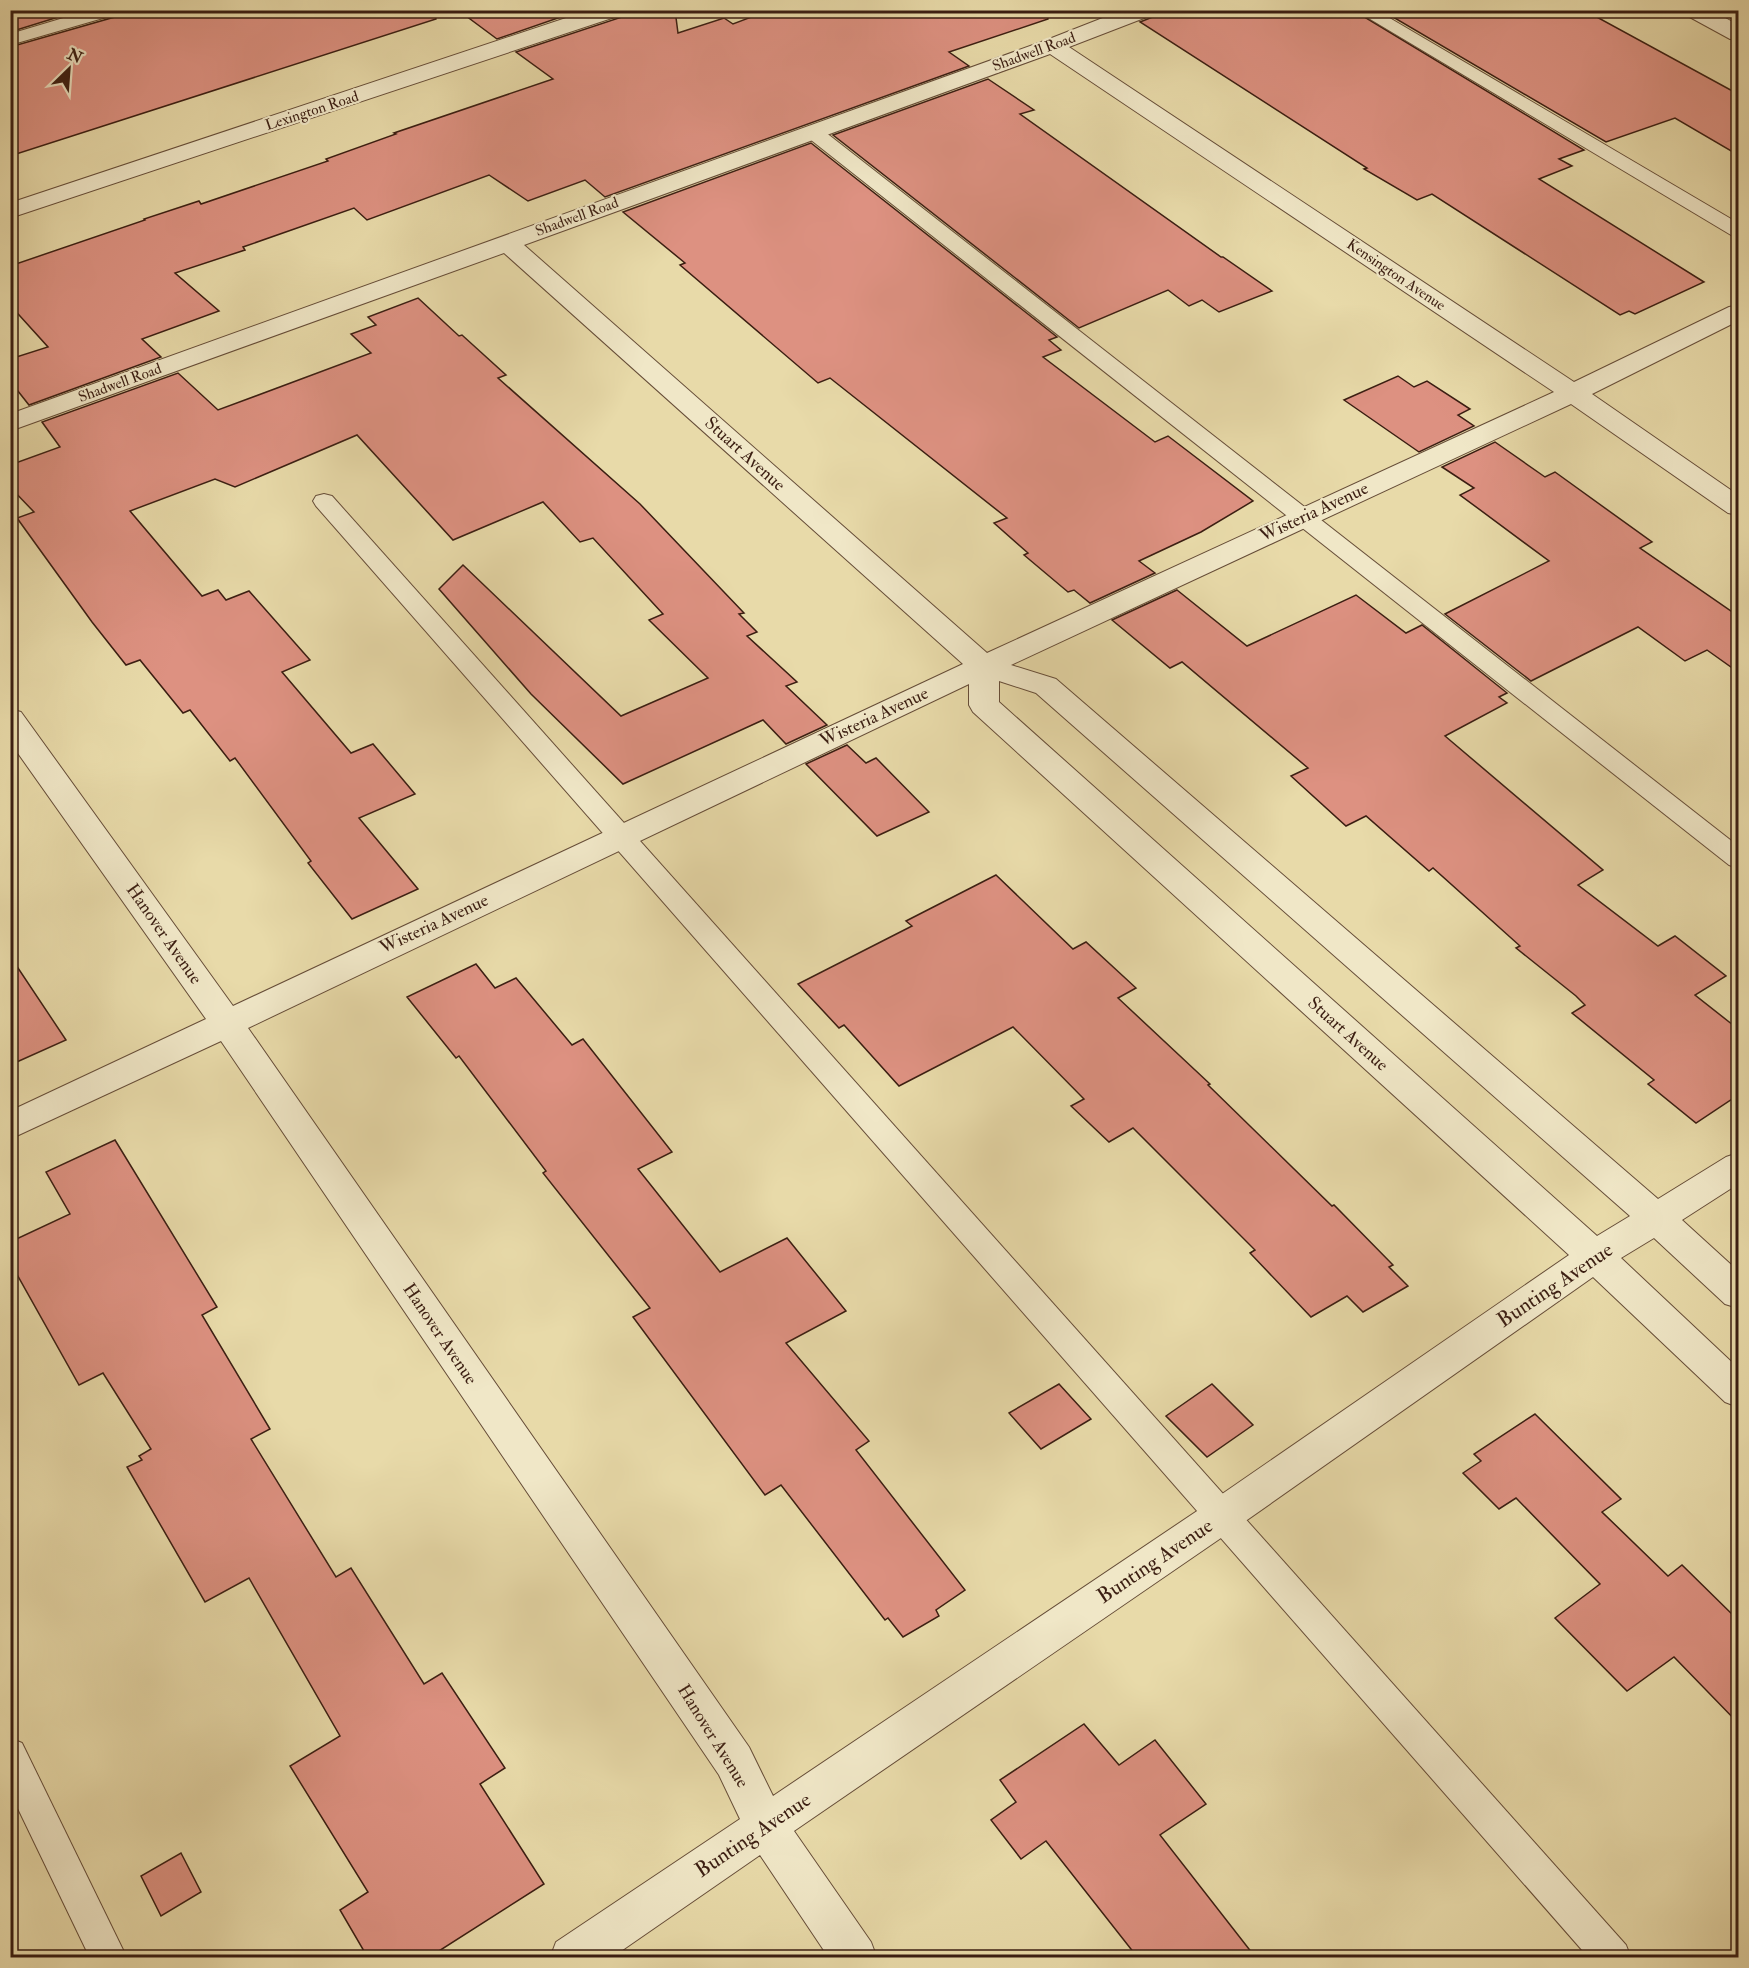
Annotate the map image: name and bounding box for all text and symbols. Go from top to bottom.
street label: Shadwell Road [990,28,1079,76]
north arrow [39,39,99,99]
text: N [63,44,86,69]
street label: Lexington Road [263,87,362,135]
street label: Shadwell Road [533,193,622,241]
street label: Kensington Avenue [1343,235,1449,315]
street label: Shadwell Road [76,359,165,407]
street label: Stuart Avenue [700,412,791,497]
street label: Wisteria Avenue [1255,477,1373,548]
street label: Wisteria Avenue [815,682,933,753]
street label: Hanover Avenue [121,879,207,989]
street label: Wisteria Avenue [375,889,493,960]
street label: Stuart Avenue [1303,992,1394,1077]
street label: Bunting Avenue [1492,1236,1618,1334]
street label: Hanover Avenue [398,1279,483,1390]
street label: Bunting Avenue [1092,1512,1218,1610]
street label: Hanover Avenue [672,1680,754,1792]
street label: Bunting Avenue [690,1786,816,1884]

